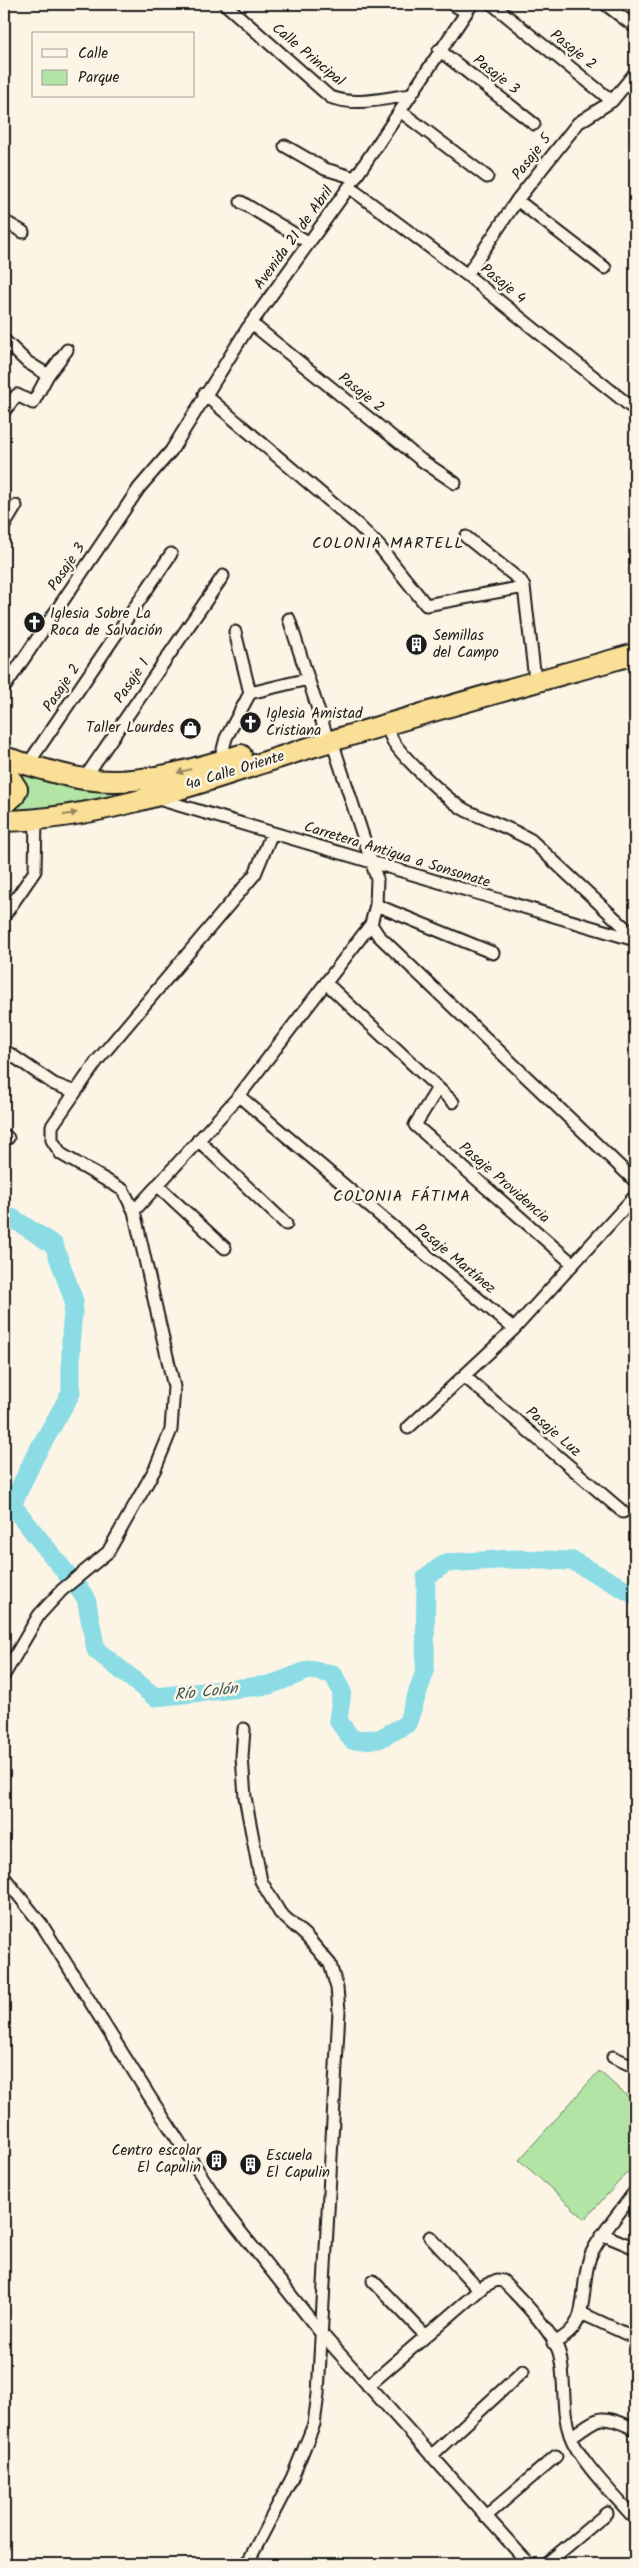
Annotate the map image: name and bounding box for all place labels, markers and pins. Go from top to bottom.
place label: Iglesia Sobre La Roca de Salvación [50,602,163,643]
church icon: Iglesia Sobre La Roca de Salvación [22,611,46,635]
place label: Semillas del Campo [433,624,499,665]
building icon: Semillas del Campo [405,633,429,657]
place label: Iglesia Amistad Cristiana [266,702,363,743]
church icon: Iglesia Amistad Cristiana [238,711,262,735]
place label: Taller Lourdes [86,716,175,740]
shop icon: Taller Lourdes [178,716,202,740]
place label: Centro escolar El Capulin [111,2139,202,2180]
place label: Escuela El Capulin [266,2144,330,2185]
building icon: Centro escolar El Capulin [205,2148,229,2172]
building icon: Escuela El Capulin [238,2153,262,2177]

